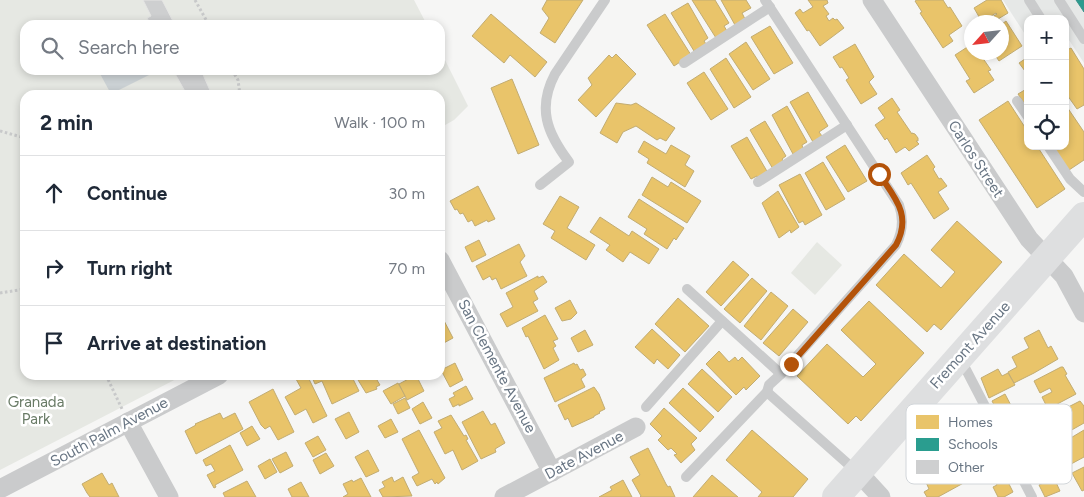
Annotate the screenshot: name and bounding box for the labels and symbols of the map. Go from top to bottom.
north arrow [964,15,1009,60]
street label: Carlos Street [944,117,1008,201]
route start [868,163,891,186]
street label: San Clemente Avenue [454,296,540,436]
street label: Fremont Avenue [926,298,1014,392]
route end [780,353,803,376]
park label: Granada Park [8,393,64,428]
street label: South Palm Avenue [47,393,171,471]
legend [906,404,1072,484]
text: Homes [948,414,993,431]
street label: Date Avenue [542,427,626,483]
text: Schools [948,436,998,453]
text: Other [948,459,985,476]

